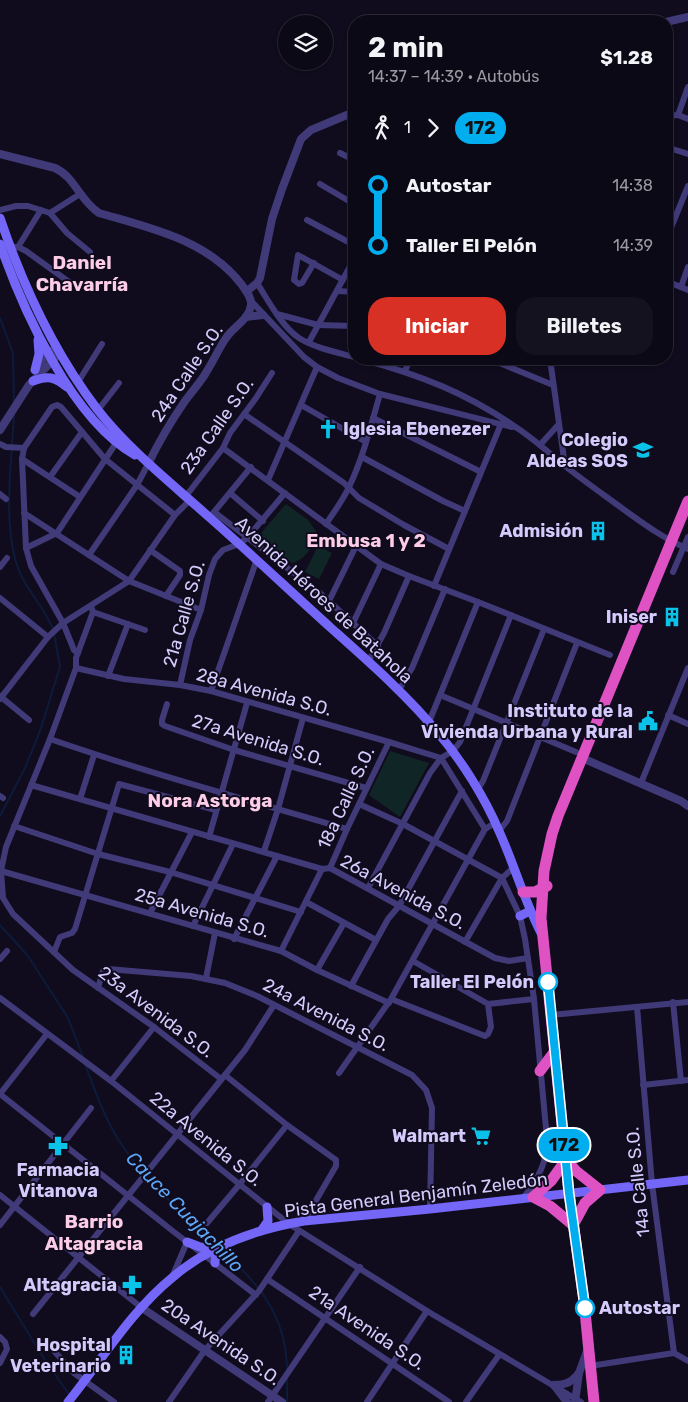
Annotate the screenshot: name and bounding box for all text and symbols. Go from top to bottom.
map controls [278,15,333,70]
button: layers [278,15,333,70]
text: 2 min [368,31,444,64]
text: $1.28 [600,46,653,69]
text: 14:37 – 14:39 · Autobús [368,67,539,86]
icon: walk [368,114,396,142]
icon: forward [419,114,447,142]
text: 172 [465,117,496,139]
text: 1 [404,118,411,137]
text: Autostar [406,174,491,197]
text: 14:38 [612,176,653,195]
text: Taller El Pelón [406,234,537,257]
text: 14:39 [613,236,653,255]
district label: Daniel Chavarría [36,251,128,296]
button: Iniciar [368,297,506,355]
button: Billetes [516,297,653,355]
street label: 24a Calle S.O. [146,320,228,426]
street label: 23a Calle S.O. [176,374,258,478]
church icon: Iglesia Ebenezer [317,418,339,440]
place label: Iglesia Ebenezer [343,418,490,440]
place label: Colegio Aldeas SOS [527,429,628,472]
school or university icon: Colegio Aldeas SOS [632,439,654,461]
street label: Avenida Héroes de Batahola [231,512,417,688]
place label: Admisión [500,520,583,542]
building icon: Admisión [587,520,609,542]
district label: Embusa 1 y 2 [306,529,426,552]
street label: 21a Calle S.O. [158,558,210,670]
place label: Iniser [606,606,657,628]
building icon: Iniser [661,606,683,628]
street label: 28a Avenida S.O. [194,663,334,721]
place label: Instituto de la Vivienda Urbana y Rural [421,700,633,743]
street label: 27a Avenida S.O. [189,709,327,771]
public building icon: Instituto de la Vivienda Urbana y Rural [637,710,659,732]
street label: 18a Calle S.O. [313,743,379,853]
district label: Nora Astorga [148,789,272,812]
street label: 26a Avenida S.O. [337,850,469,934]
street label: 25a Avenida S.O. [132,883,272,943]
street label: 23a Avenida S.O. [94,961,218,1063]
place label: Taller El Pelón [410,971,534,993]
marker: Taller El Pelón [538,972,558,992]
street label: 24a Avenida S.O. [259,974,393,1056]
street label: 22a Avenida S.O. [145,1087,267,1191]
place label: Walmart [392,1125,466,1147]
supermarket icon: Walmart [470,1125,492,1147]
street label: 14a Calle S.O. [621,1126,655,1238]
line badge: 172 [535,1129,593,1161]
text: 172 [549,1134,579,1156]
pharmacy icon: Farmacia Vitanova [47,1135,69,1157]
water label: Cauce Cuajachillo [121,1147,249,1277]
place label: Farmacia Vitanova [16,1159,100,1202]
street label: Pista General Benjamín Zeledón [283,1168,549,1222]
district label: Barrio Altagracia [45,1210,143,1255]
place label: Altagracia [24,1274,117,1296]
pharmacy icon: Altagracia [121,1274,143,1296]
street label: 21a Avenida S.O. [305,1281,429,1375]
street label: 20a Avenida S.O. [157,1294,285,1390]
place label: Autostar [599,1297,680,1319]
marker: Autostar [575,1298,595,1318]
place label: Hospital Veterinario [10,1334,111,1377]
building icon: Hospital Veterinario [115,1344,137,1366]

